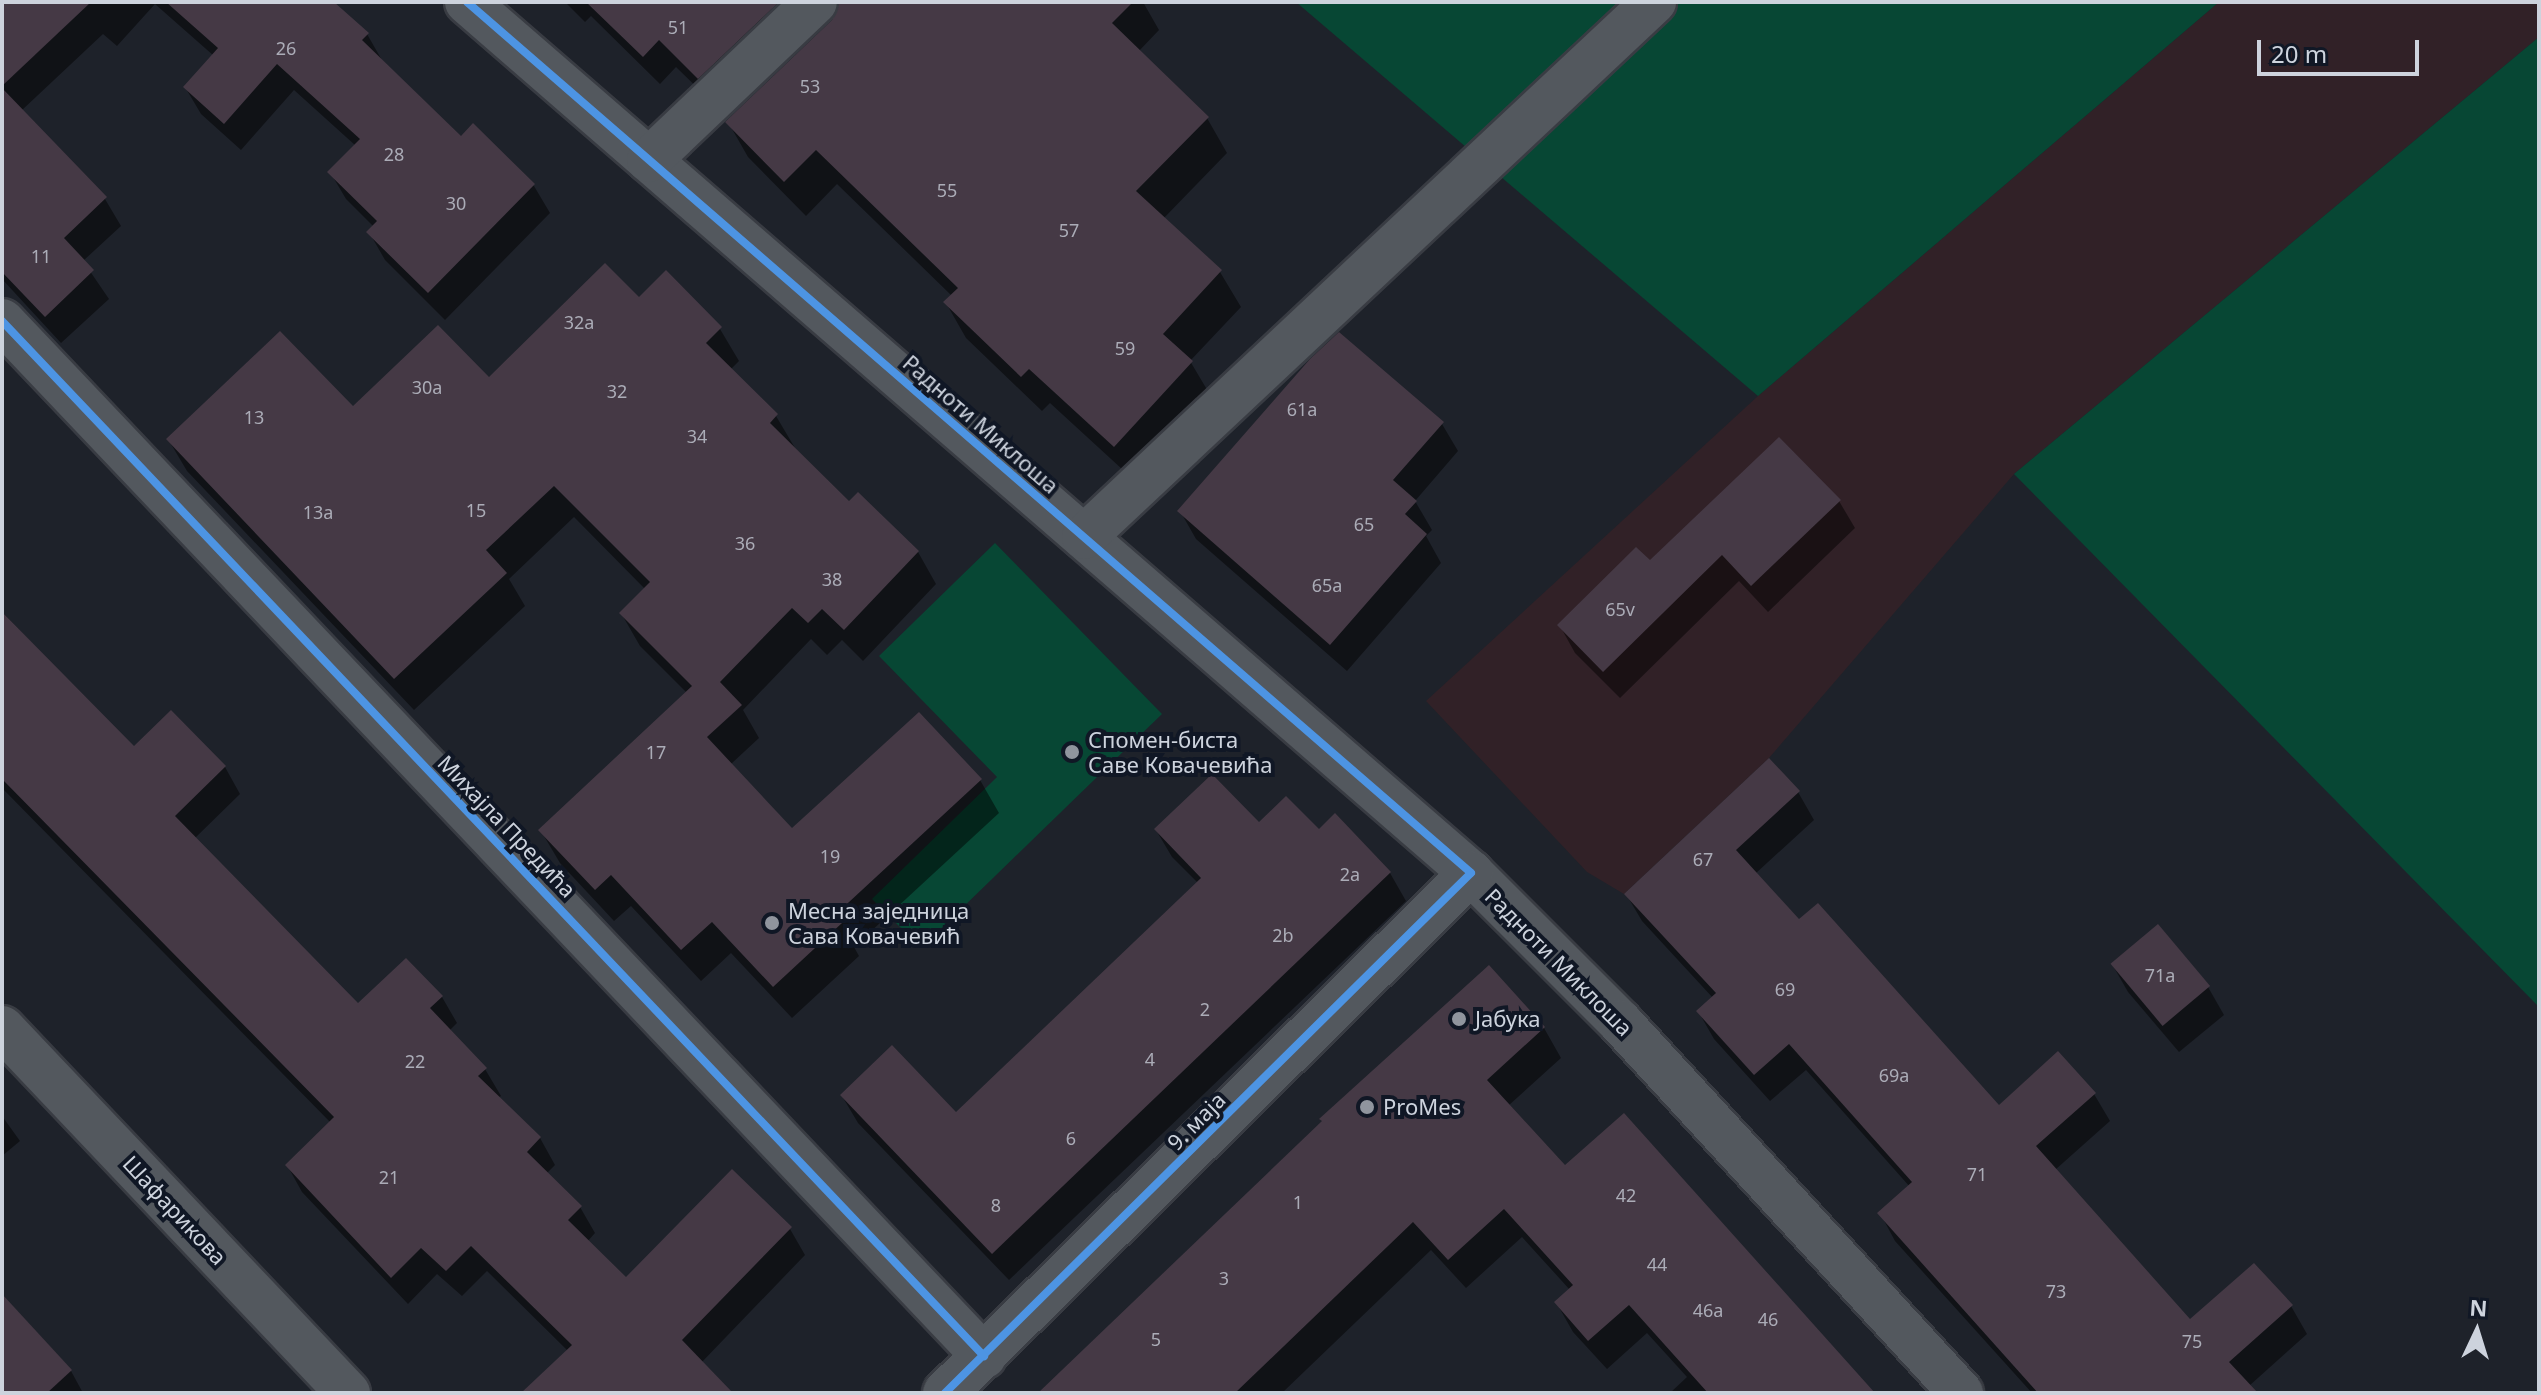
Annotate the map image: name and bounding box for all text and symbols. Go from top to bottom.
house number: 51 [668,16,688,38]
scale bar [2261,24,2423,74]
house number: 26 [276,37,296,59]
text: 20 m [2271,37,2327,70]
house number: 53 [800,75,820,97]
house number: 28 [384,143,404,165]
house number: 55 [937,179,957,201]
house number: 30 [446,192,466,214]
house number: 57 [1059,219,1079,241]
house number: 11 [31,245,51,267]
house number: 32a [564,311,594,333]
house number: 59 [1115,337,1135,359]
street label: Радноти Миклоша [898,349,1064,499]
house number: 30a [412,376,442,398]
house number: 32 [607,380,627,402]
house number: 61a [1287,398,1317,420]
house number: 13 [244,406,264,428]
house number: 34 [687,425,707,447]
house number: 15 [466,499,486,521]
house number: 13a [303,501,333,523]
house number: 65 [1354,513,1374,535]
house number: 36 [735,532,755,554]
house number: 38 [822,568,842,590]
house number: 65a [1312,574,1342,596]
house number: 65v [1605,598,1635,620]
place label: Спомен-биста Саве Ковачевића [1088,726,1273,778]
house number: 17 [646,741,666,763]
marker: Спомен-биста Саве Ковачевића [1063,743,1081,761]
street label: Михајла Предића [432,749,582,903]
house number: 19 [820,845,840,867]
house number: 67 [1693,848,1713,870]
house number: 2a [1340,863,1360,885]
street label: Радноти Миклоша [1480,883,1638,1041]
place label: Месна заједница Сава Ковачевић [788,897,969,948]
marker: Месна заједница Сава Ковачевић [763,914,781,932]
house number: 2b [1272,924,1294,946]
house number: 71a [2145,964,2175,986]
house number: 69 [1775,978,1795,1000]
house number: 2 [1200,998,1210,1020]
place label: Јабука [1475,1006,1540,1032]
marker: Јабука [1450,1010,1468,1028]
house number: 4 [1145,1048,1155,1070]
house number: 22 [405,1050,425,1072]
house number: 69a [1879,1064,1909,1086]
street label: 9. маја [1161,1086,1231,1156]
place label: ProMes [1383,1094,1461,1120]
marker: ProMes [1358,1098,1376,1116]
house number: 6 [1066,1127,1076,1149]
street label: Шафарикова [118,1150,232,1270]
house number: 71 [1967,1163,1987,1185]
house number: 21 [379,1166,399,1188]
house number: 42 [1616,1184,1636,1206]
house number: 1 [1293,1191,1303,1213]
house number: 8 [991,1194,1001,1216]
house number: 44 [1647,1253,1667,1275]
house number: 3 [1219,1267,1229,1289]
house number: 73 [2046,1280,2066,1302]
north arrow [2437,1291,2517,1371]
text: N [2469,1291,2489,1323]
house number: 46a [1693,1299,1723,1321]
house number: 46 [1758,1308,1778,1330]
house number: 5 [1151,1328,1161,1350]
house number: 75 [2182,1330,2202,1352]

